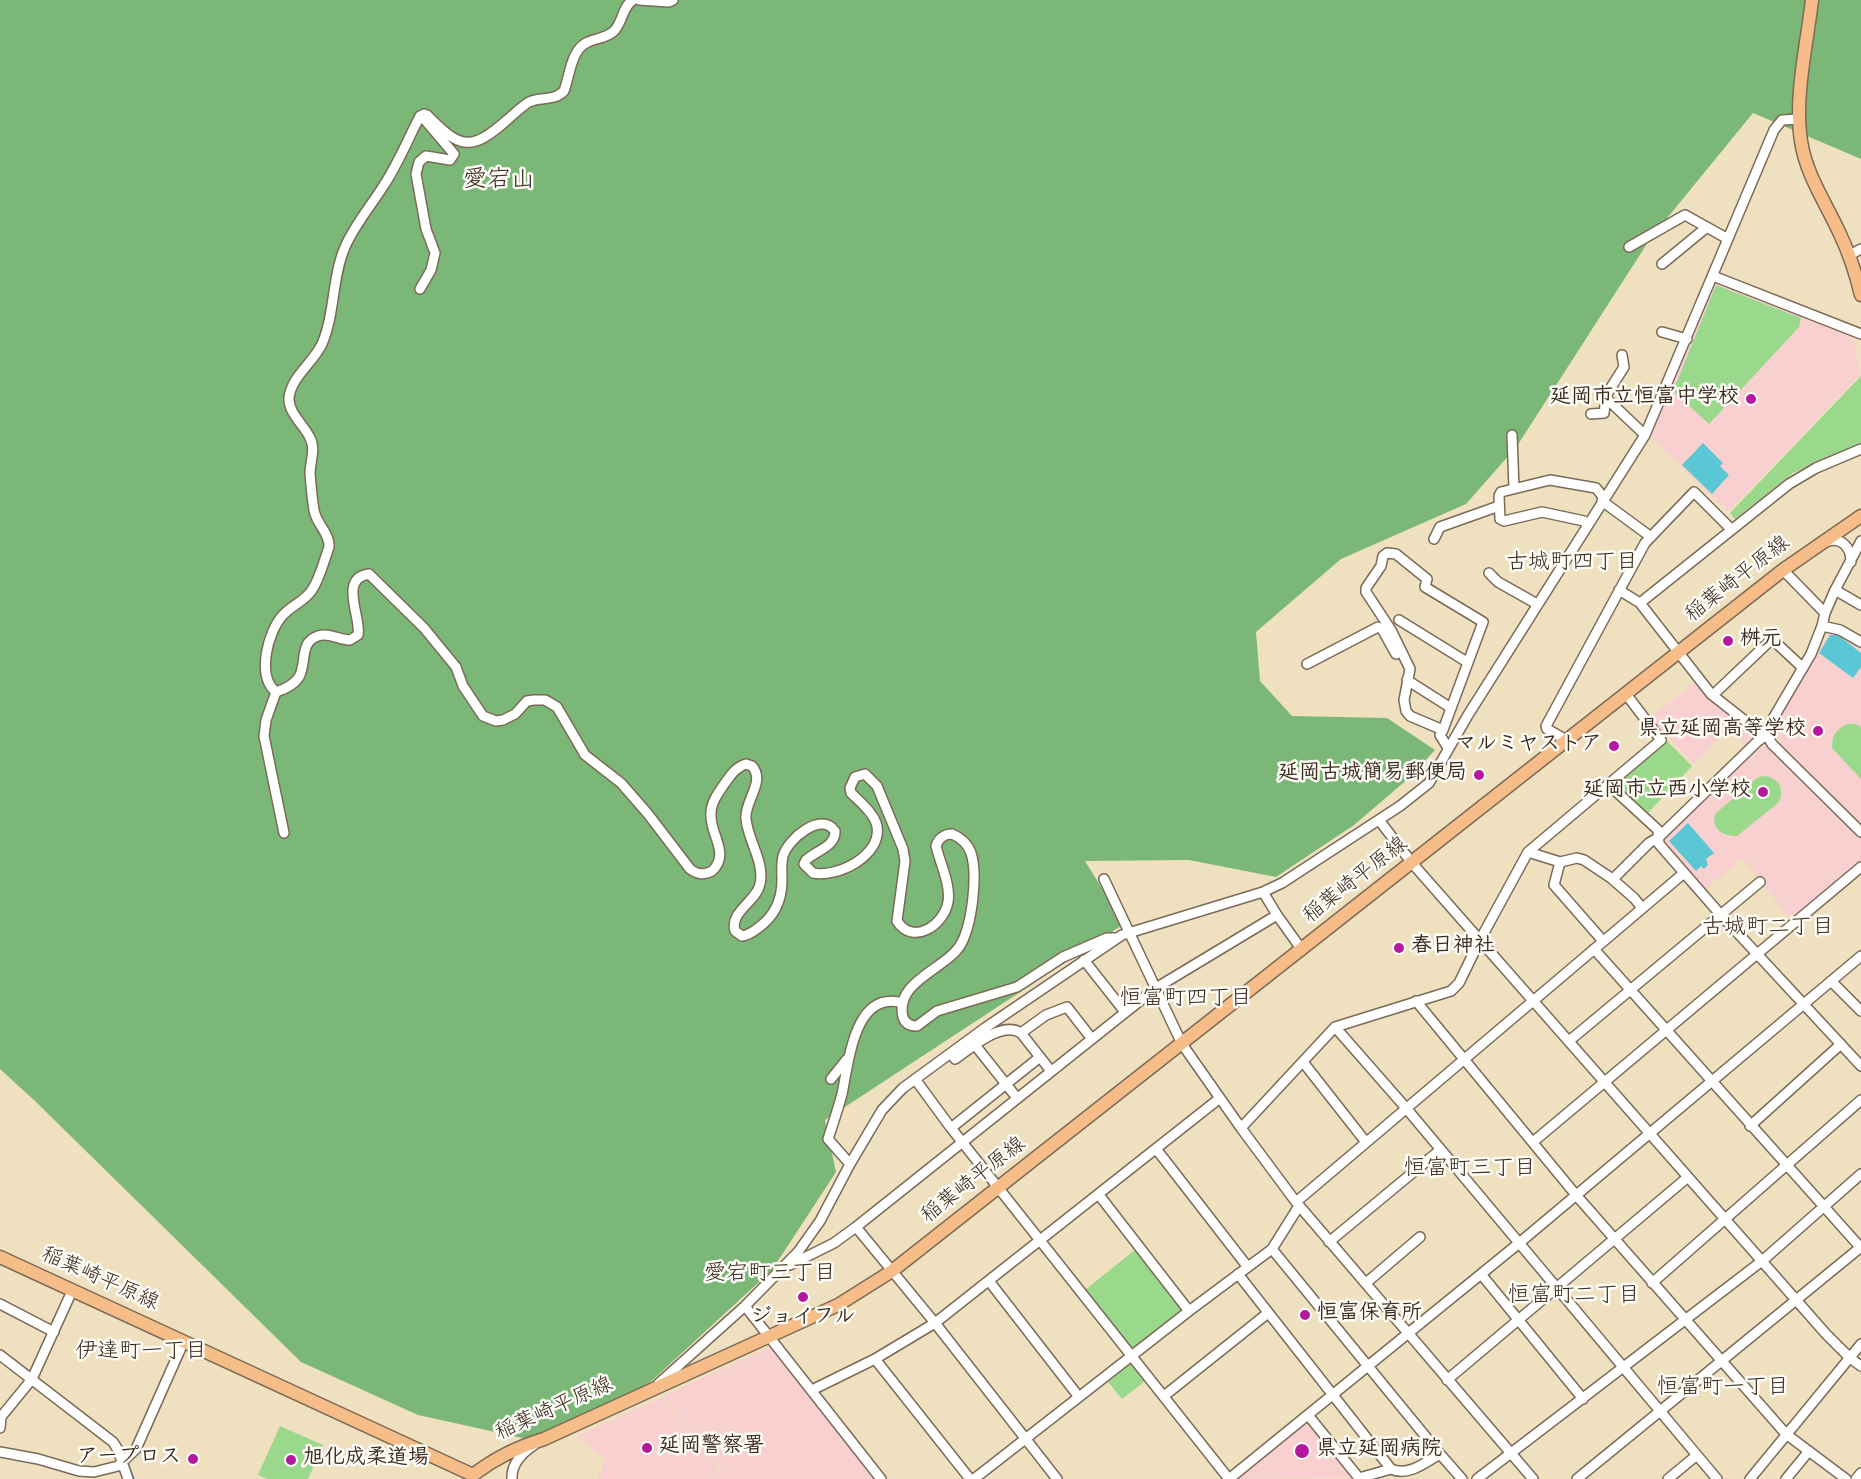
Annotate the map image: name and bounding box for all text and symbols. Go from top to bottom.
district label: 愛宕山 [463,169,535,197]
place label: 延岡市立恒富中学校 [1550,386,1739,412]
marker: 延岡市立恒富中学校 [1744,392,1758,406]
street label: 稲葉崎平原線 [1682,532,1796,630]
district label: 古城町四丁目 [1506,552,1638,578]
place label: 桝元 [1740,628,1782,654]
marker: 桝元 [1721,634,1735,648]
place label: 県立延岡高等学校 [1638,718,1806,744]
marker: 県立延岡高等学校 [1811,724,1825,738]
place label: マルミヤストア [1455,733,1602,759]
marker: マルミヤストア [1607,739,1621,753]
place label: 延岡古城簡易郵便局 [1278,762,1467,788]
marker: 延岡古城簡易郵便局 [1472,768,1486,782]
place label: 延岡市立西小学校 [1583,779,1751,805]
marker: 延岡市立西小学校 [1756,785,1770,799]
street label: 稲葉崎平原線 [1300,833,1414,931]
district label: 古城町二丁目 [1702,917,1834,943]
place label: 春日神社 [1411,935,1495,961]
marker: 春日神社 [1392,941,1406,955]
district label: 恒富町四丁目 [1120,988,1252,1014]
street label: 稲葉崎平原線 [918,1133,1032,1231]
district label: 恒富町三丁目 [1404,1158,1536,1184]
street label: 稲葉崎平原線 [36,1244,162,1318]
district label: 愛宕町三丁目 [704,1263,836,1289]
district label: 恒富町二丁目 [1508,1285,1640,1311]
marker: ジョイフル [796,1290,810,1304]
place label: 恒富保育所 [1317,1302,1422,1328]
place label: ジョイフル [751,1306,855,1332]
marker: 恒富保育所 [1298,1308,1312,1322]
district label: 伊達町一丁目 [75,1341,207,1367]
street label: 稲葉崎平原線 [492,1374,618,1448]
district label: 恒富町一丁目 [1657,1377,1789,1403]
place label: 延岡警察署 [659,1435,764,1461]
place label: 県立延岡病院 [1316,1438,1442,1464]
marker: 延岡警察署 [640,1441,654,1455]
marker: 県立延岡病院 [1293,1442,1311,1460]
place label: アープロス [77,1446,181,1472]
place label: 旭化成柔道場 [303,1447,429,1473]
marker: アープロス [186,1452,200,1466]
marker: 旭化成柔道場 [284,1453,298,1467]

